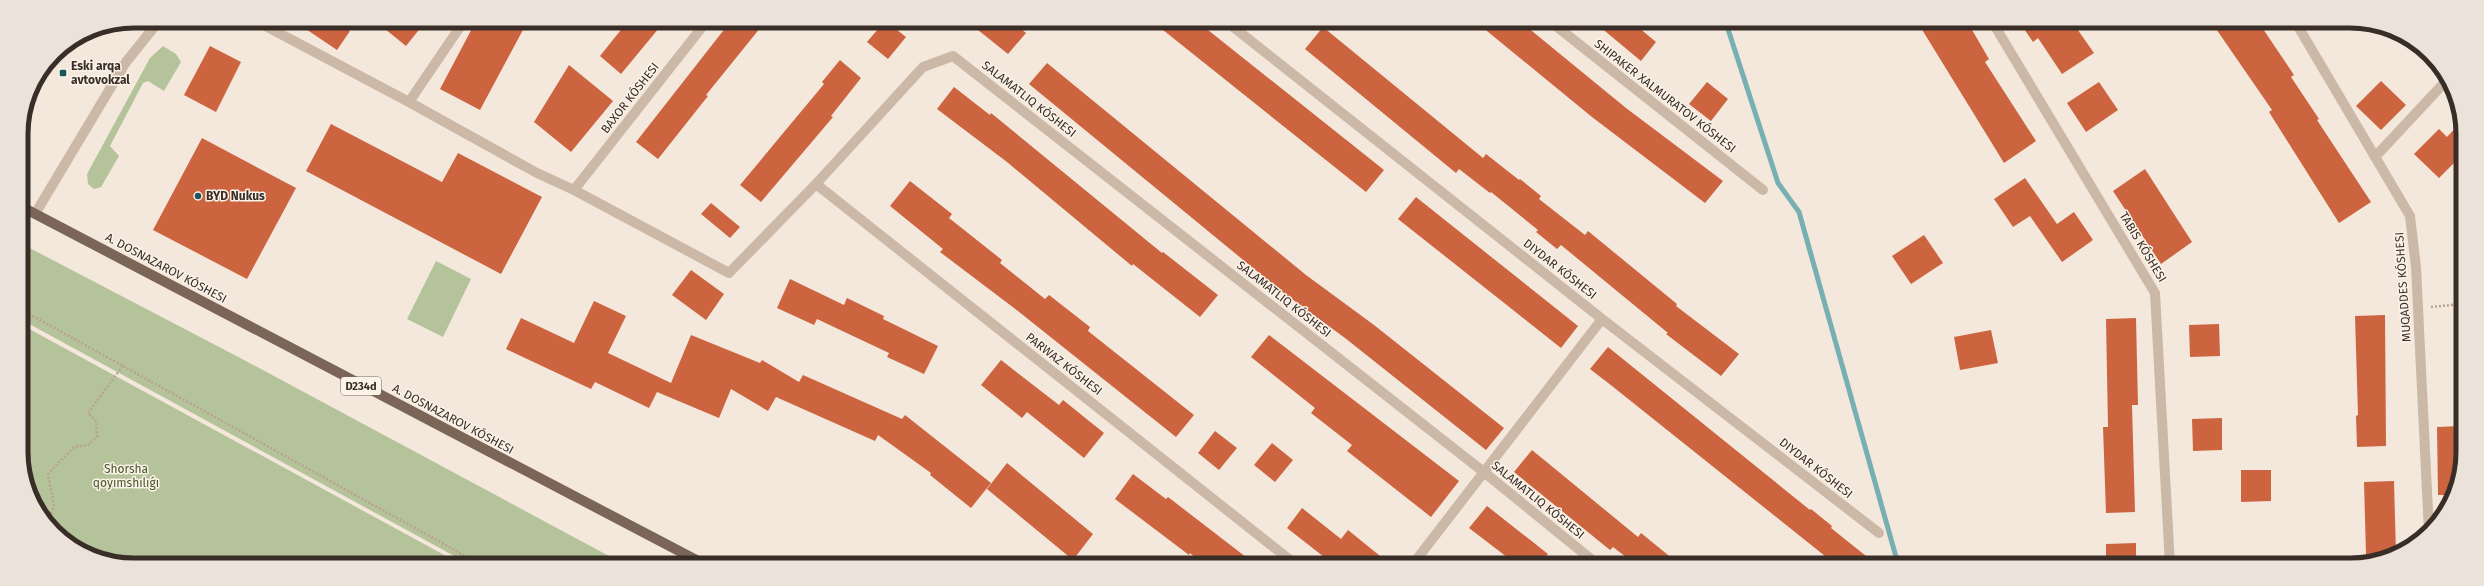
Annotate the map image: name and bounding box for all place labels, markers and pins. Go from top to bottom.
place label: Eski arqa avtovokzal [71,59,130,87]
marker: Eski arqa avtovokzal [58,68,68,78]
place label: BYD Nukus [206,189,265,203]
marker: BYD Nukus [193,191,203,201]

